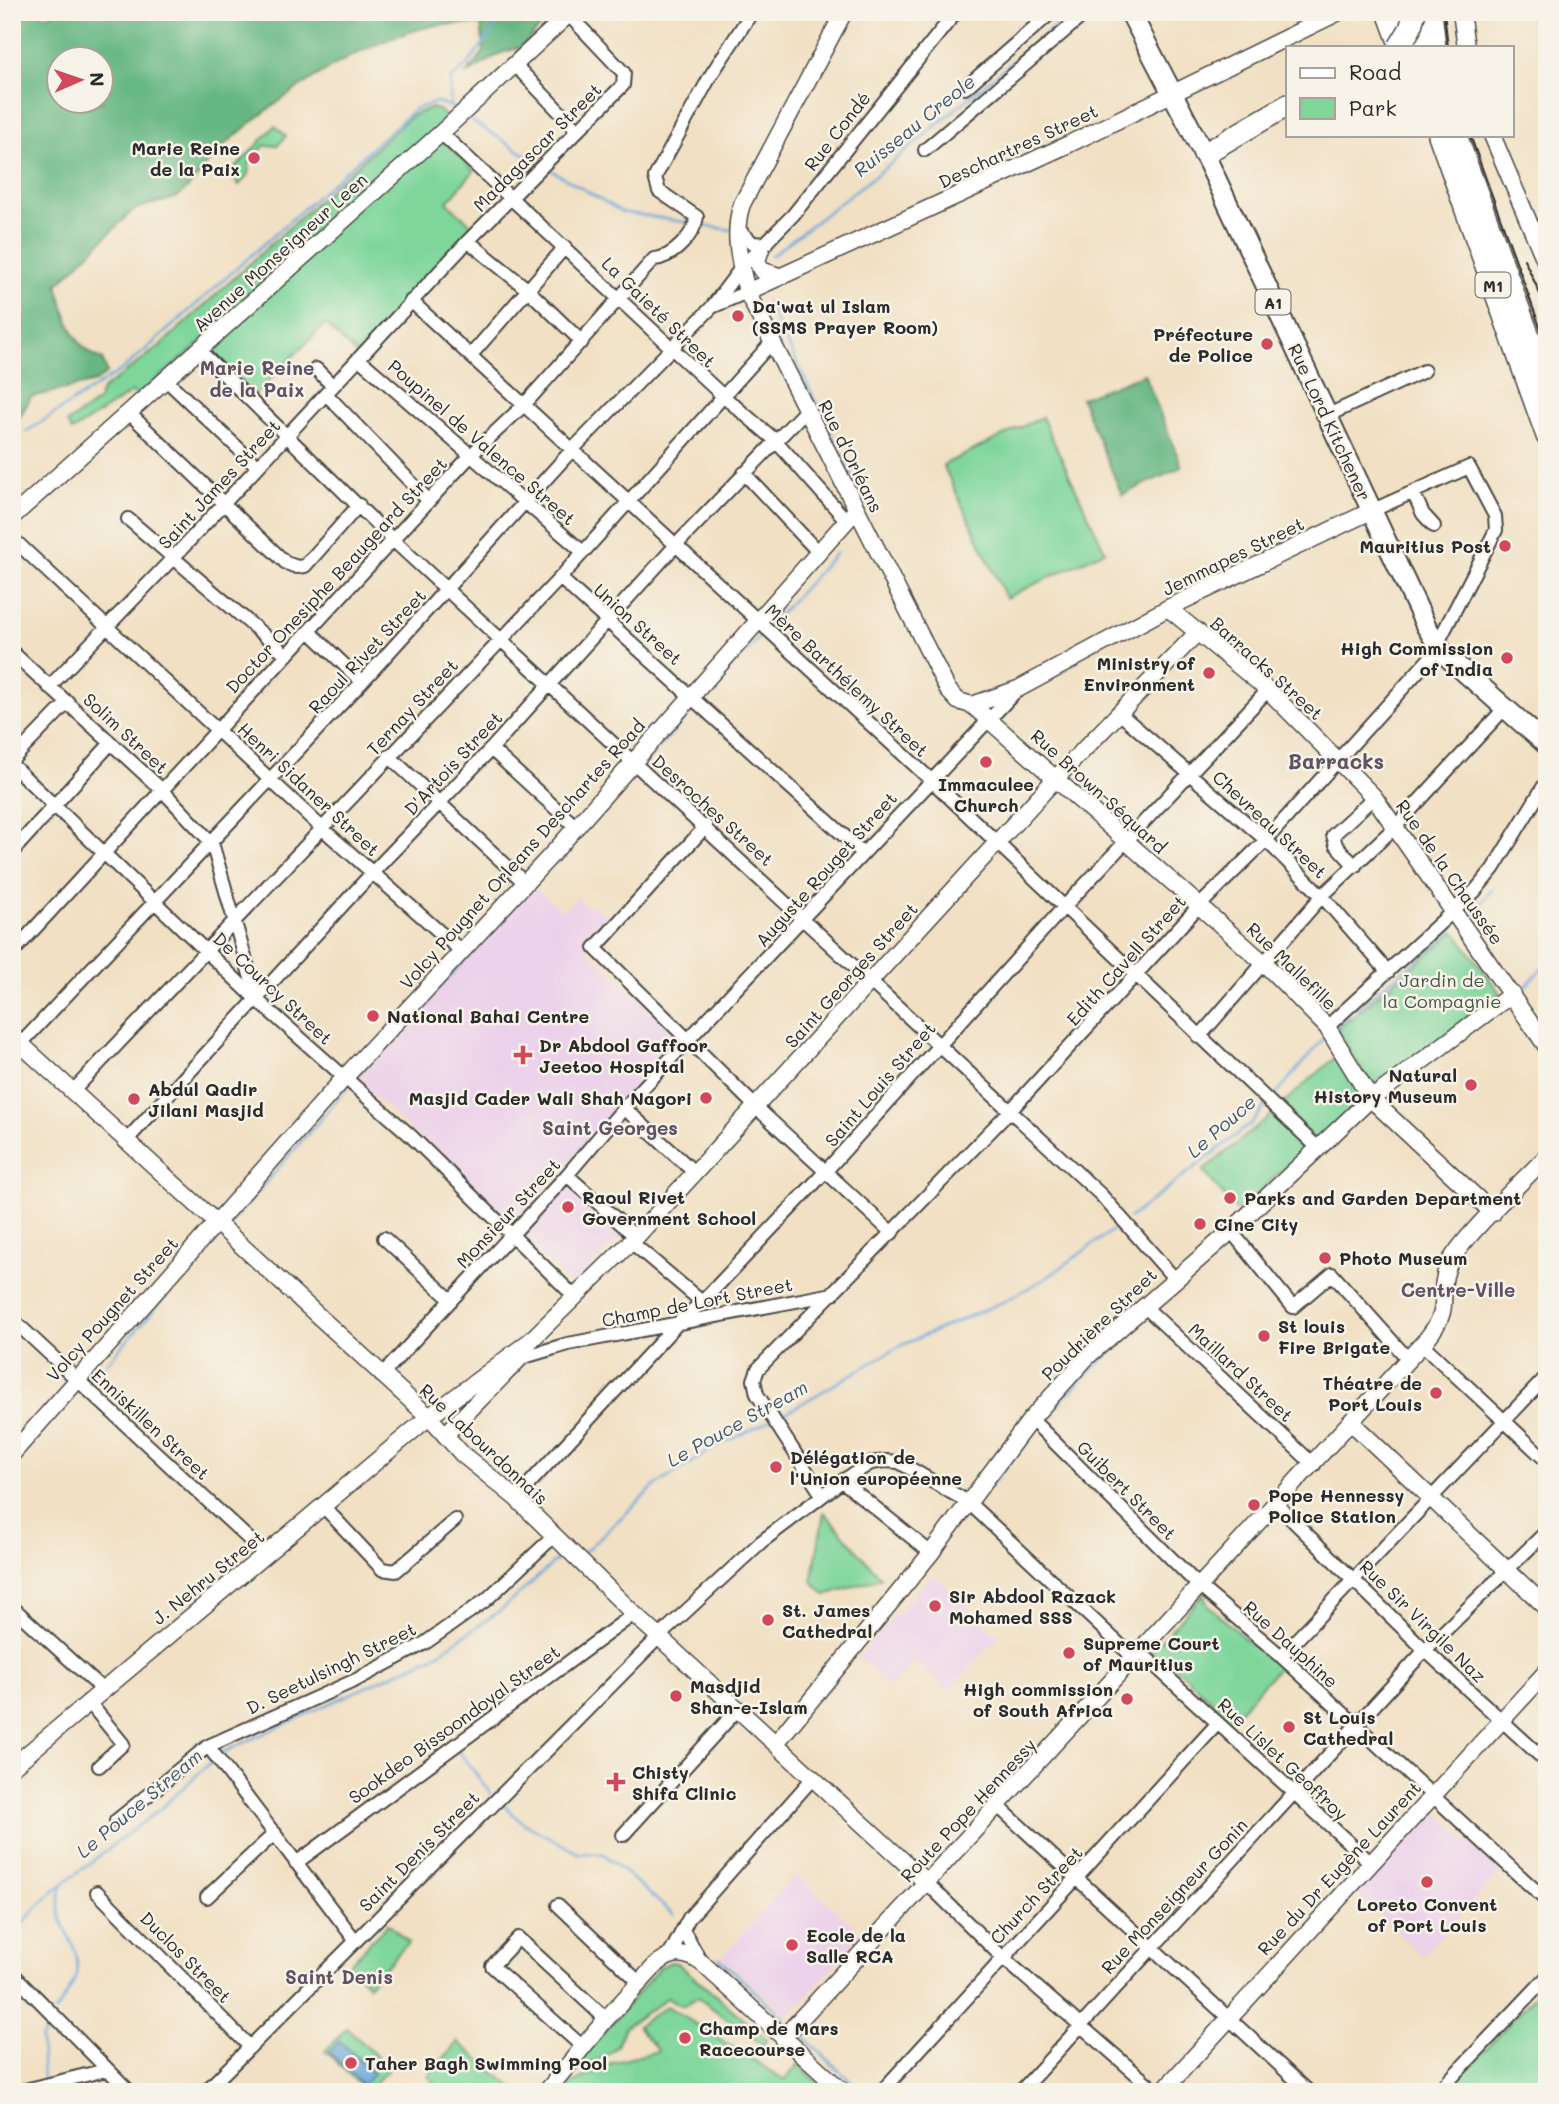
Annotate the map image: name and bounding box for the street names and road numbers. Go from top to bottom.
street label: Madagascar Street [468,78,606,216]
street label: Rue Condé [799,86,875,176]
street label: Deschartres Street [934,99,1102,193]
street label: Avenue Monseigneur Leen [188,167,372,337]
street label: La Gaieté Street [597,251,721,373]
road number: M1 [1476,272,1510,298]
road number: A1 [1256,290,1290,314]
street label: Rue Lord Kitchener [1283,339,1377,505]
street label: Poupinel de Valence Street [383,354,581,530]
street label: Rue d'Orléans [813,396,889,516]
street label: Saint James Street [153,414,285,554]
street label: Doctor Onesiphe Beaugeard Street [220,452,452,698]
street label: Jemmapes Street [1158,511,1308,601]
street label: Union Street [589,578,687,670]
street label: Raoul Rivet Street [303,583,431,719]
street label: Mère Barthélemy Street [760,598,934,762]
street label: Barracks Street [1206,611,1328,725]
street label: Ternay Street [361,654,463,760]
street label: Solim Street [78,687,174,779]
street label: D'Artois Street [399,706,507,820]
street label: Volcy Pougnet Orleans Deschartes Road [394,714,650,994]
street label: Henri Sidaner Street [233,717,385,861]
street label: Rue Brown-Séquard [1026,724,1172,858]
street label: Desroches Street [647,749,779,871]
street label: Chevreau Street [1208,765,1332,883]
street label: Auguste Rouget Street [750,786,902,952]
street label: Rue de la Chaussée [1391,795,1509,949]
street label: Edith Cavell Street [1061,890,1191,1030]
street label: Saint Georges Street [779,897,923,1053]
street label: Rue Mallefille [1242,917,1342,1015]
street label: De Courcy Street [208,926,338,1050]
street label: Saint Louis Street [819,1017,941,1151]
street label: Monsieur Street [451,1153,565,1273]
street label: Volcy Pougnet Street [41,1232,183,1386]
street label: Poudrière Street [1036,1263,1162,1385]
street label: Champ de Lort Street [600,1272,794,1332]
street label: Maillard Street [1184,1317,1298,1427]
street label: Enniskillen Street [87,1363,215,1485]
street label: Rue Labourdonnais [415,1378,553,1510]
street label: Guibert Street [1072,1435,1182,1545]
street label: J. Nehru Street [147,1524,269,1630]
street label: Rue Sir Virgile Naz [1355,1554,1491,1688]
street label: Rue Dauphine [1239,1595,1343,1693]
street label: D. Seetulsingh Street [242,1616,420,1720]
street label: Sookdeo Bissoondoyal Street [343,1639,565,1809]
street label: Rue Lislet Geoffroy [1213,1692,1353,1826]
street label: Route Pope Hennessy [895,1733,1041,1887]
street label: Rue du Dr Eugène Laurent [1252,1776,1426,1960]
street label: Saint Denis Street [353,1785,485,1917]
street label: Rue Monseigneur Gonin [1096,1813,1252,1979]
street label: Church Street [984,1841,1088,1949]
street label: Duclos Street [135,1906,237,2008]

